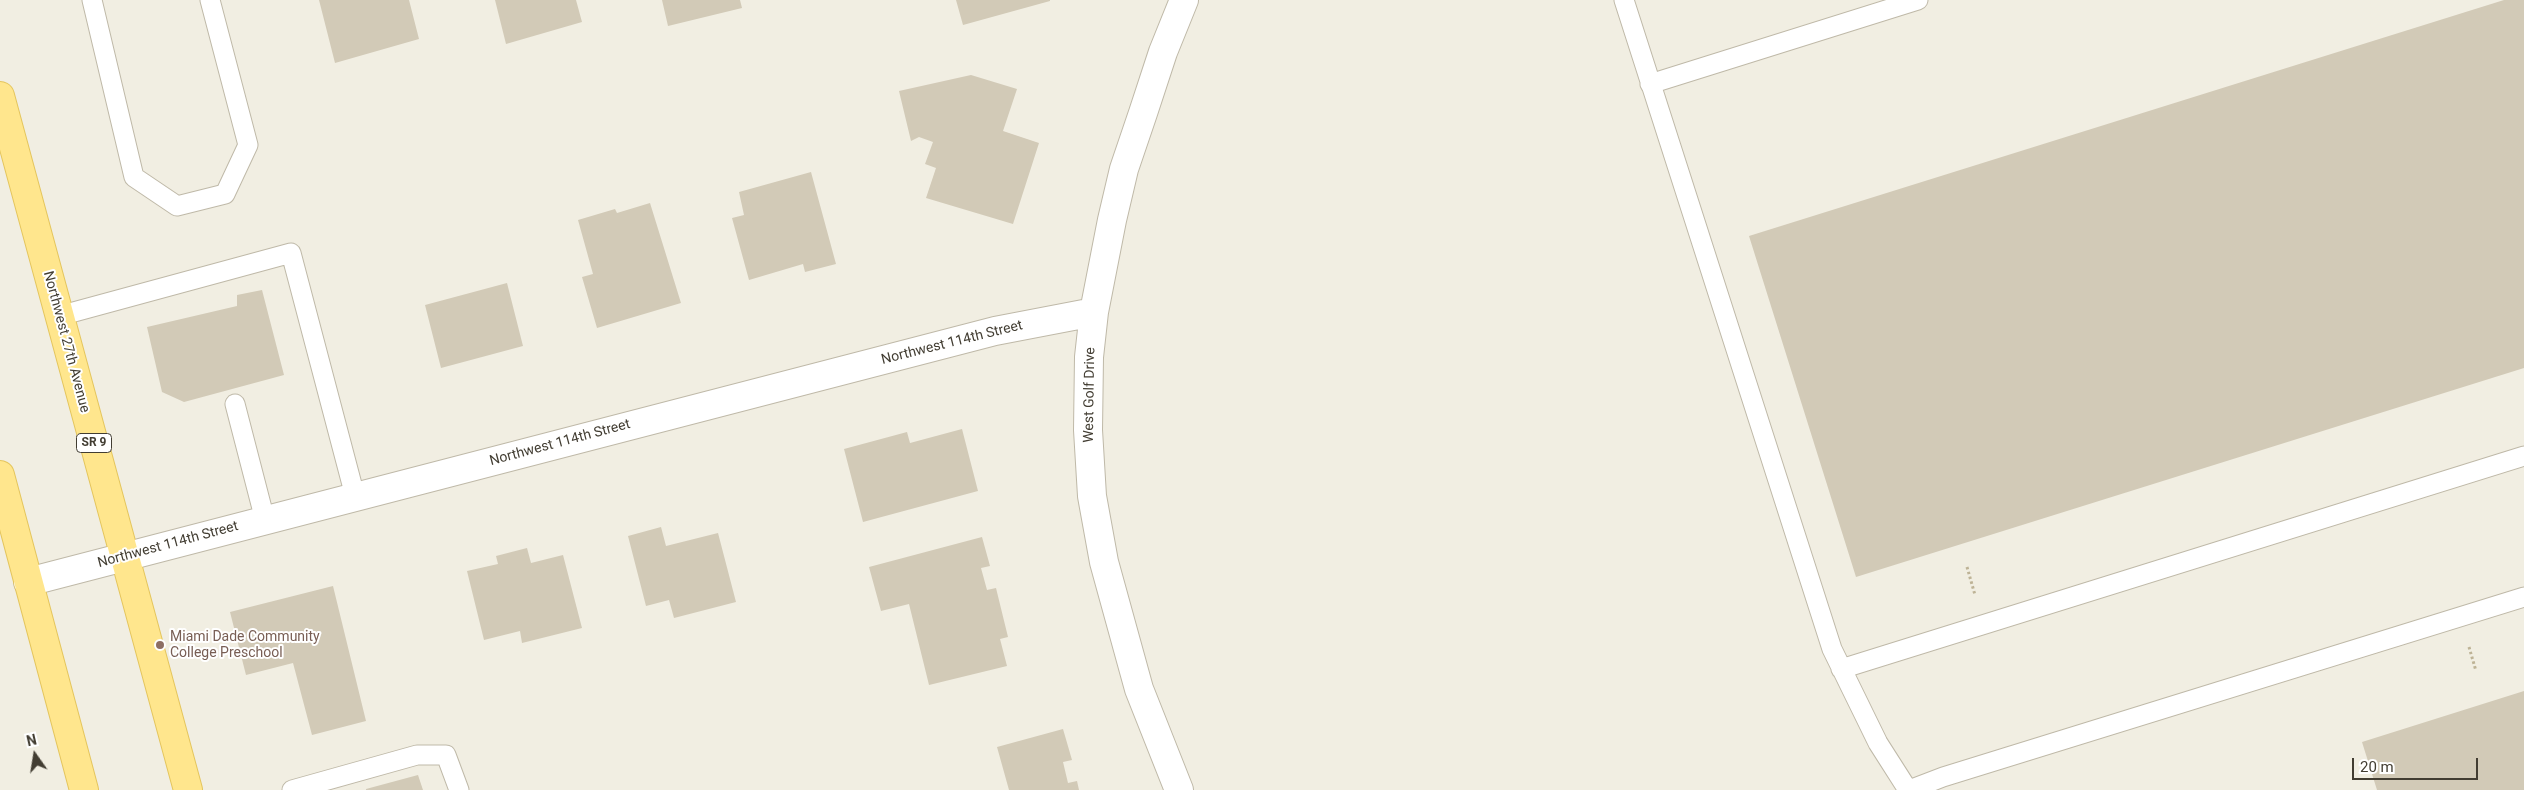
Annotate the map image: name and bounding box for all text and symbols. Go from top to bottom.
street label: Northwest 27th Avenue [39,269,93,415]
street label: Northwest 114th Street [880,317,1024,369]
street label: West Golf Drive [1081,347,1099,443]
street label: Northwest 114th Street [488,416,632,470]
road number: SR 9 [76,433,112,452]
street label: Northwest 114th Street [96,518,240,572]
place label: Miami Dade Community College Preschool [170,629,320,662]
marker: Miami Dade Community College Preschool [154,639,166,651]
north arrow [10,730,60,780]
text: N [25,731,38,749]
scale bar [2354,748,2480,780]
text: 20 m [2360,758,2394,776]

